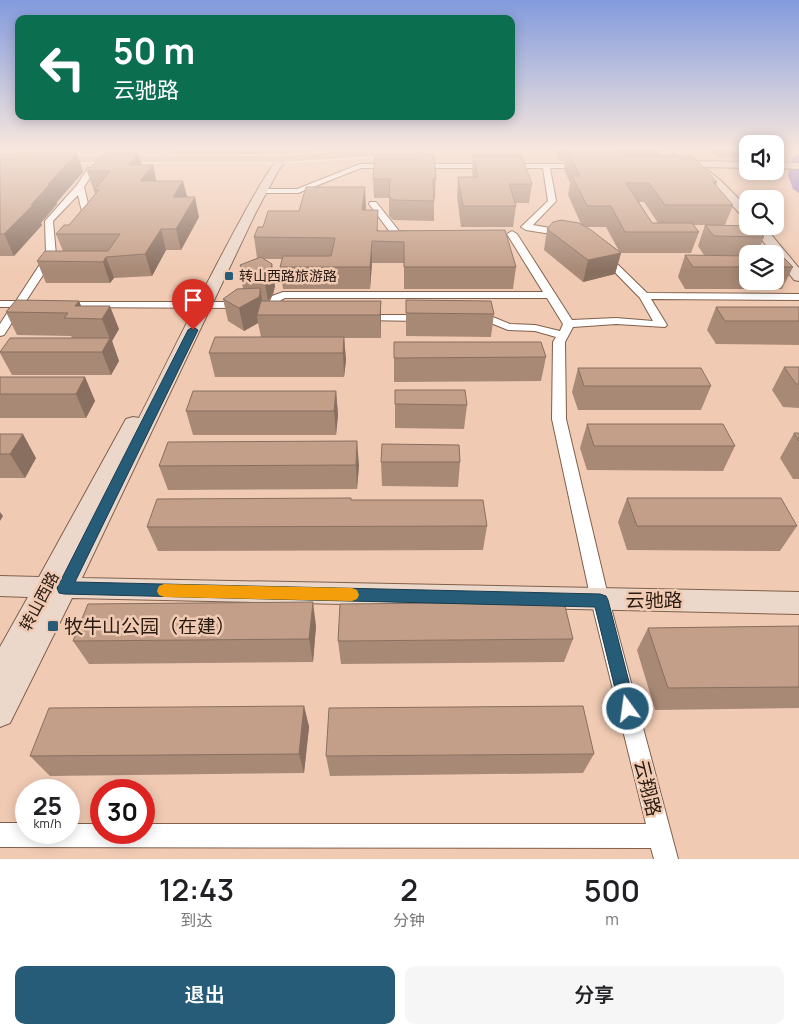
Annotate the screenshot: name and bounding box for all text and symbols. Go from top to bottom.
text: 50 m [113,27,195,75]
icon: left [30,35,95,100]
text: 云驰路 [113,75,179,105]
map controls [739,135,784,290]
button: sound [739,135,784,180]
button: search [739,190,784,235]
button: layers [739,245,784,290]
place label: 转山西路旅游路 [239,266,337,285]
marker: 转山西路旅游路 [223,270,235,282]
pin [172,279,214,330]
icon: arrive [179,286,207,314]
street label: 转山西路 [14,568,64,634]
street label: 云驰路 [625,587,683,613]
place label: 牧牛山公园（在建） [64,613,235,639]
marker: 牧牛山公园（在建） [46,619,60,633]
position arrow [601,682,653,734]
street label: 云翔路 [628,757,668,819]
speed limit sign: 30 [90,779,155,844]
text: 25 [33,788,62,823]
text: km/h [34,815,61,832]
text: 12:43 [159,869,234,910]
text: 2 [400,869,418,910]
text: 500 [584,870,640,911]
text: m [605,908,619,930]
text: 到达 [181,909,213,931]
text: 分钟 [393,909,425,931]
button: 退出 [15,966,395,1024]
button: 分享 [405,966,784,1024]

